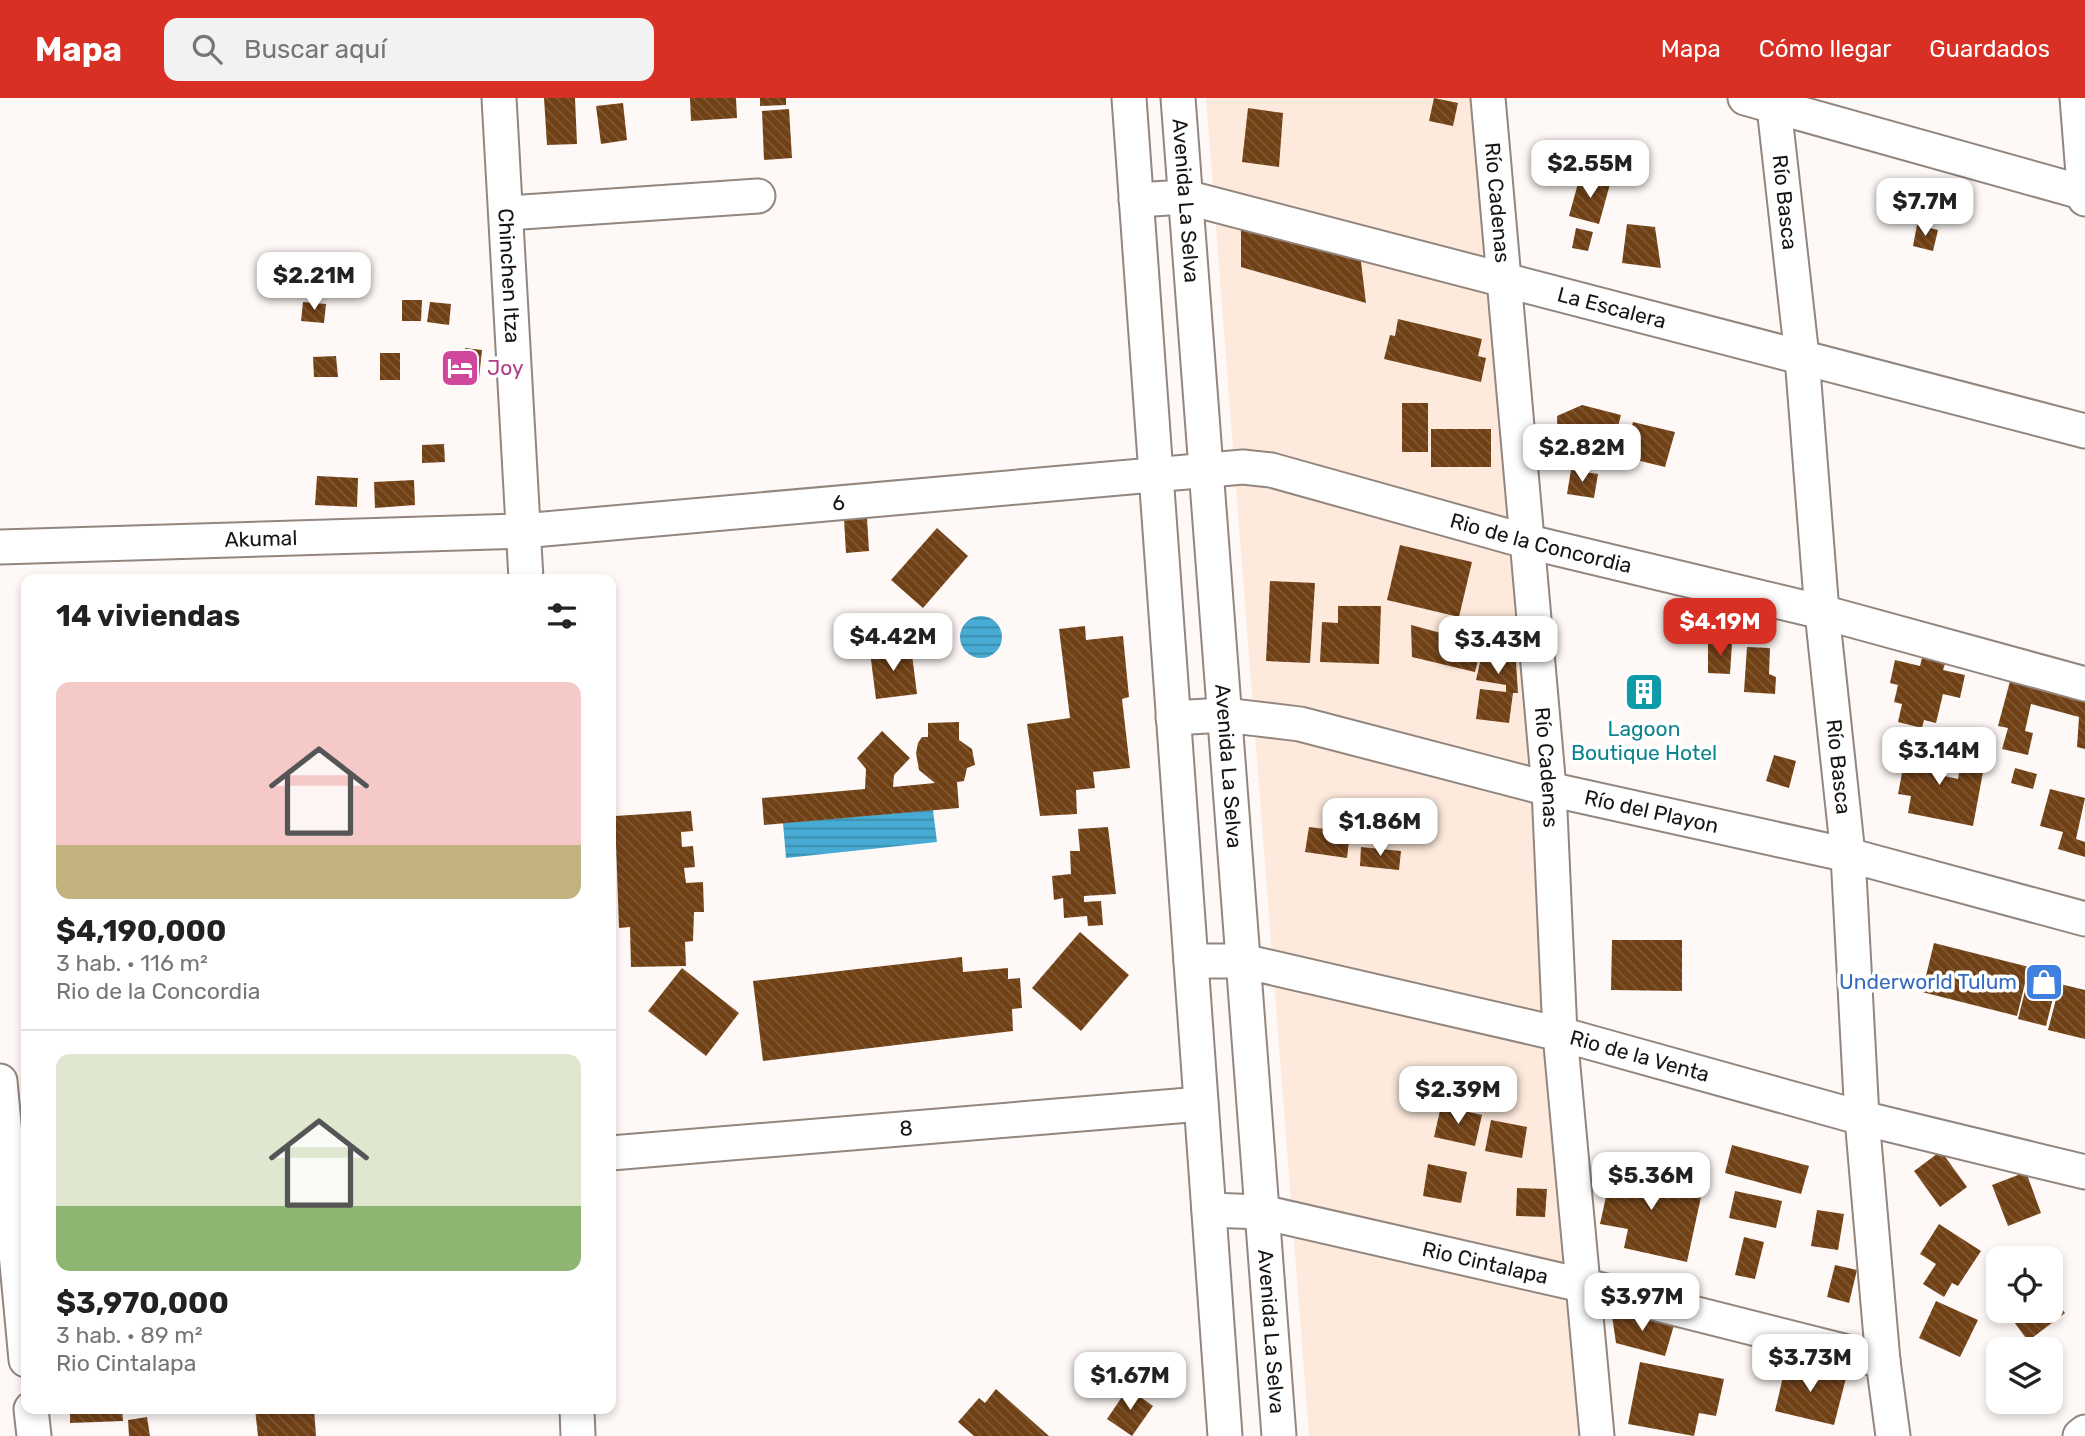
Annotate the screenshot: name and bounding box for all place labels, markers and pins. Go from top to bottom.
pin: $2.55M [1533,140,1647,200]
pin: $7.7M [1876,178,1974,238]
pin: $2.21M [257,252,371,312]
hotel icon: Joy [439,347,481,389]
place label: Joy [487,355,524,380]
pin: $2.82M [1525,424,1639,484]
pin: $4.19M [1663,598,1777,658]
pin: $4.42M [836,614,950,673]
pin: $3.43M [1441,616,1555,676]
building icon: Lagoon Boutique Hotel [1623,671,1665,713]
place label: Lagoon Boutique Hotel [1571,716,1717,765]
pin: $3.14M [1882,728,1996,787]
pin: $1.86M [1323,798,1437,858]
shop icon: Underworld Tulum [2023,961,2065,1003]
place label: Underworld Tulum [1839,969,2017,994]
pin: $2.39M [1401,1066,1515,1126]
pin: $5.36M [1594,1152,1708,1212]
pin: $3.97M [1585,1274,1699,1333]
pin: $3.73M [1753,1334,1867,1394]
pin: $1.67M [1073,1352,1187,1412]

